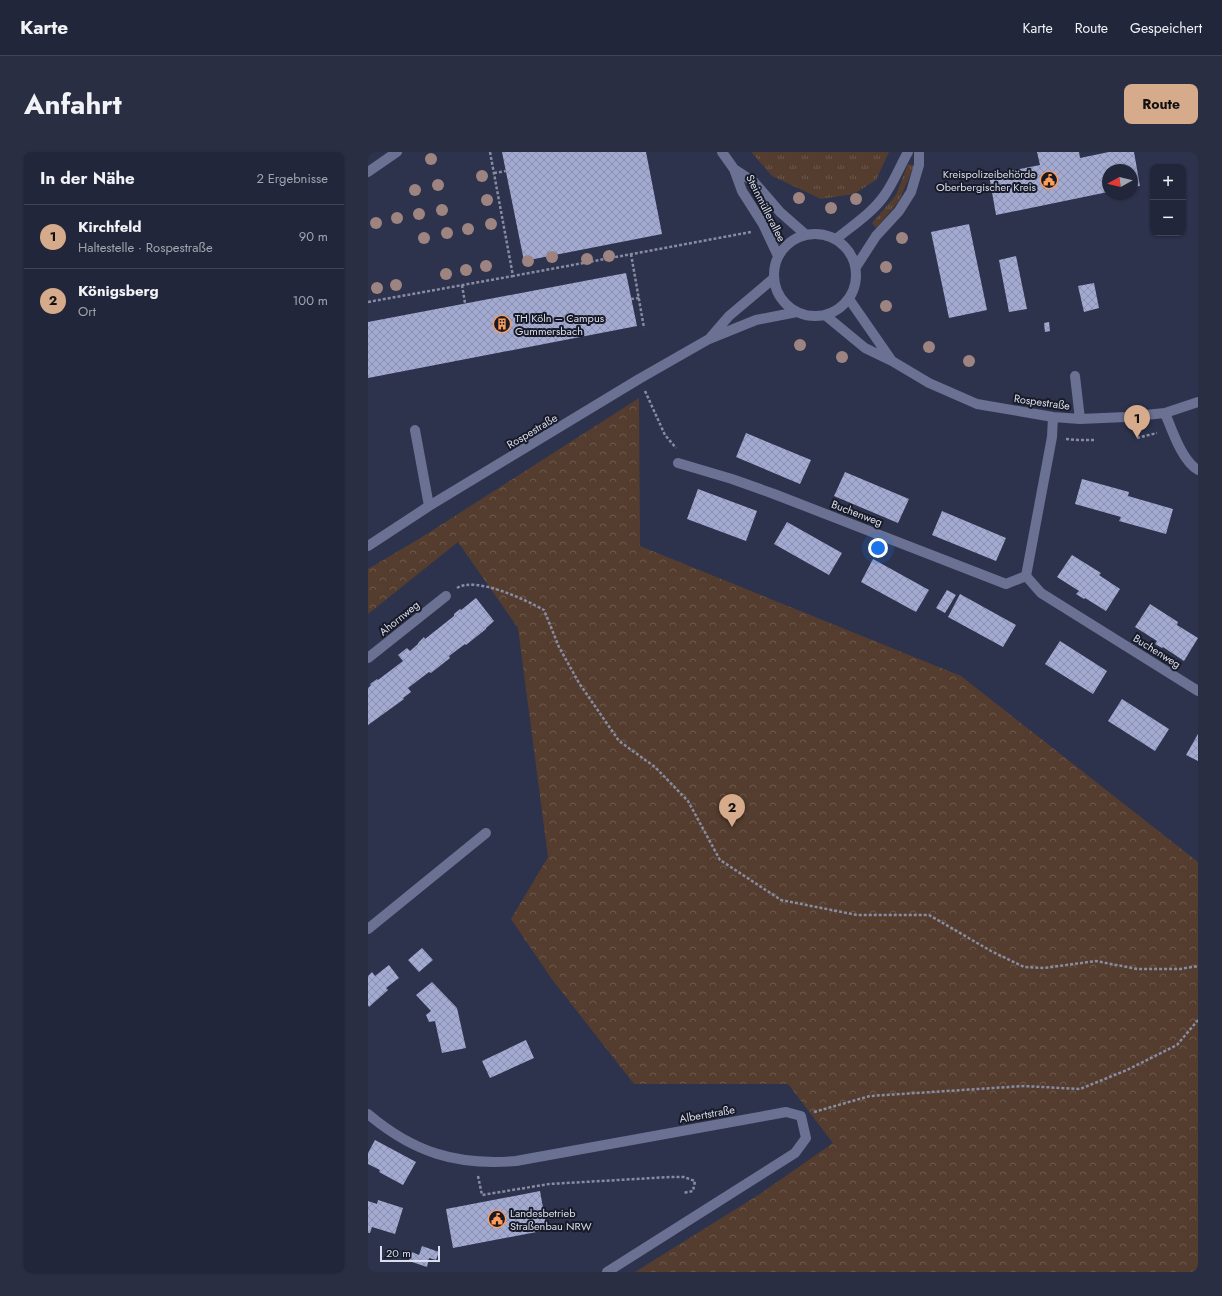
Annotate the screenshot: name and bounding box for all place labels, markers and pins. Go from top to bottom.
place label: Kreispolizeibehörde Oberbergischer Kreis [936,166,1037,195]
public building icon: Kreispolizeibehörde Oberbergischer Kreis [1039,170,1059,190]
place label: TH Köln – Campus Gummersbach [515,310,605,339]
building icon: TH Köln – Campus Gummersbach [492,314,512,334]
pin: 1 [1124,405,1150,438]
pin: 2 [719,794,745,827]
place label: Landesbetrieb Straßenbau NRW [510,1205,592,1234]
public building icon: Landesbetrieb Straßenbau NRW [487,1209,507,1229]

